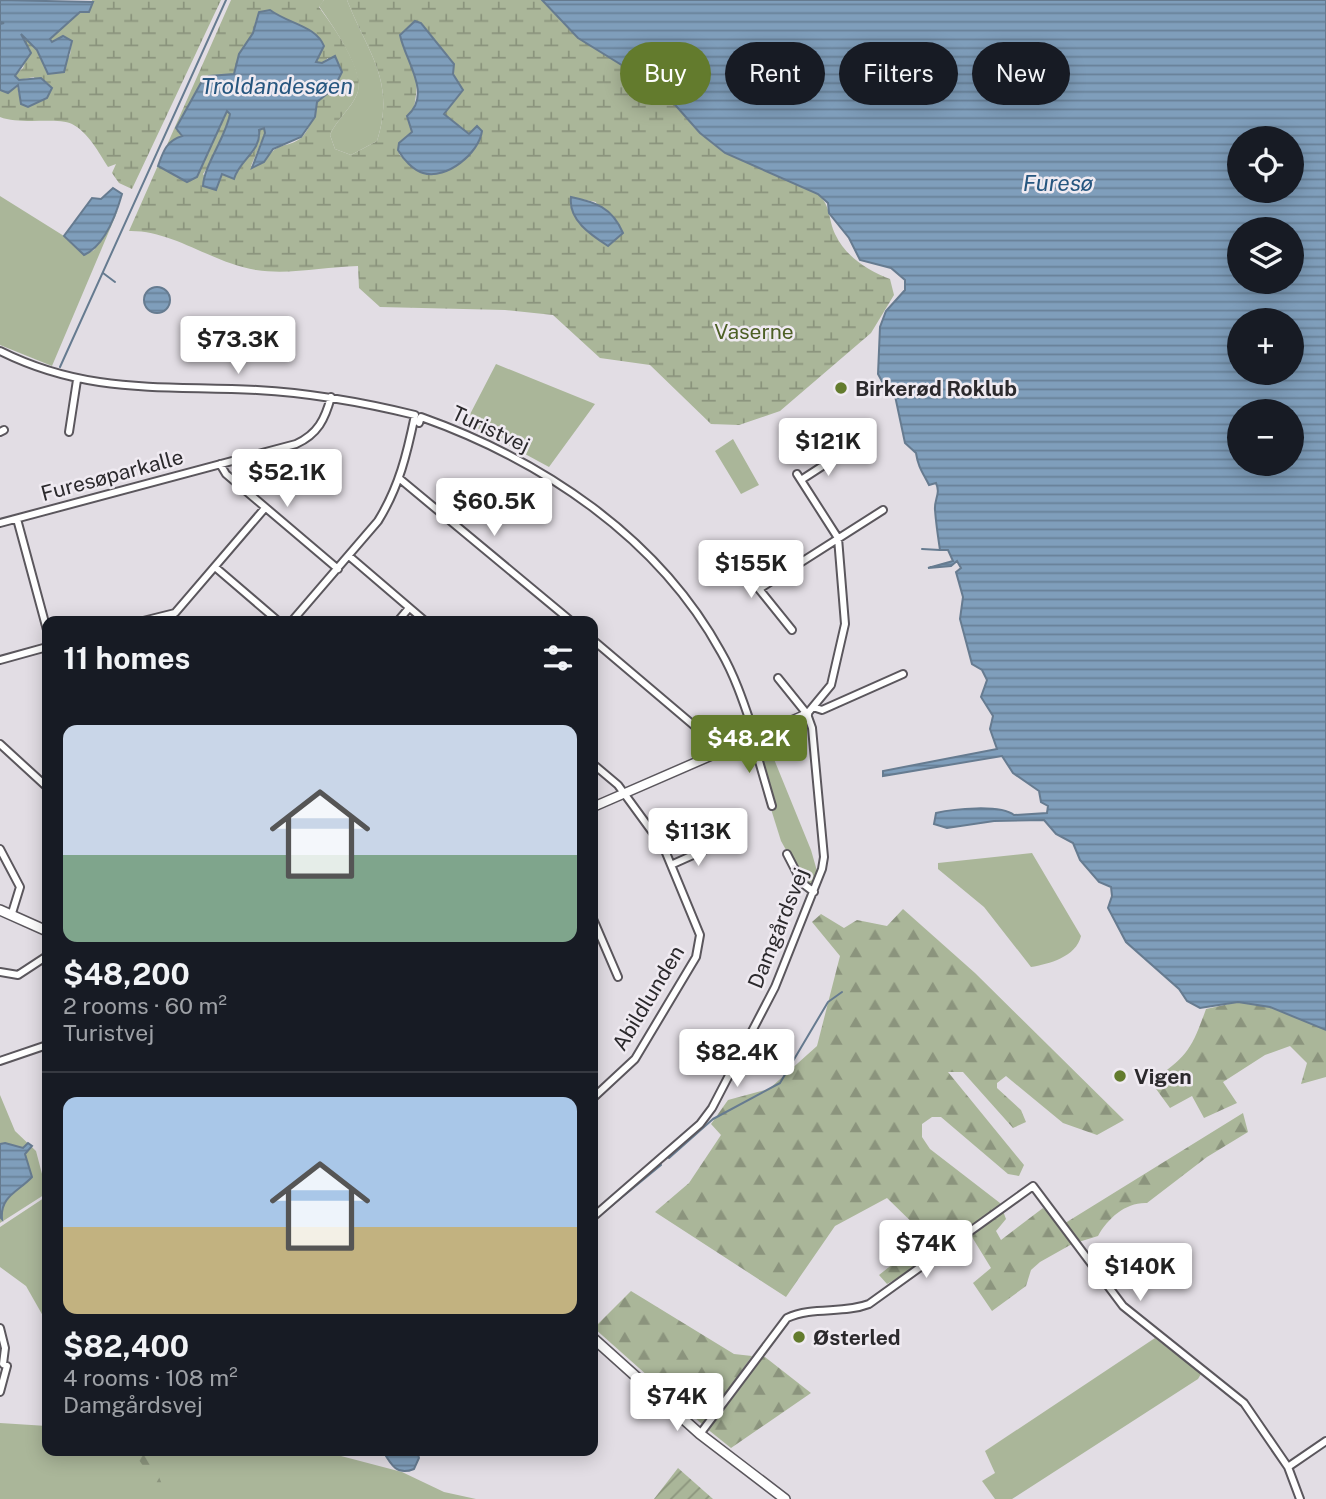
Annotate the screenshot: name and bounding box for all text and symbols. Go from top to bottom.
chip: Buy [620,42,711,105]
chip: Rent [725,42,825,105]
chip: Filters [839,42,958,105]
chip: New [972,42,1070,105]
water label: Troldandesøen [201,72,353,99]
map controls [1227,126,1304,476]
button: locate [1227,126,1304,203]
water label: Furesø [1023,169,1094,196]
button: layers [1227,217,1304,294]
button: + [1227,308,1304,385]
pin: $73.3K [181,316,295,376]
park label: Vaserne [714,319,794,344]
text: $73.3K [196,325,280,352]
place label: Birkerød Roklub [855,376,1017,401]
marker: Birkerød Roklub [833,380,849,396]
button: − [1227,399,1304,476]
street label: Turistvej [448,400,534,458]
pin: $121K [779,419,877,478]
text: $121K [795,427,861,454]
street label: Furesøparkalle [38,444,186,506]
pin: $52.1K [230,449,344,509]
text: $52.1K [248,458,326,485]
pin: $60.5K [437,478,551,538]
text: $60.5K [452,487,536,514]
pin: $155K [702,540,800,600]
text: $155K [714,549,788,576]
icon: filters [539,639,577,677]
text: 11 homes [63,640,190,676]
pin: $48.2K [692,716,806,775]
text: $48.2K [707,724,791,751]
icon: home [257,771,383,897]
pin: $113K [649,808,747,868]
text: $113K [664,817,732,844]
street label: Damgårdsvej [742,864,814,992]
street label: Abildlunden [607,941,689,1055]
text: $48,200 [63,956,190,992]
text: 2 rooms · 60 m² [63,992,227,1019]
text: Turistvej [63,1019,154,1046]
pin: $82.4K [680,1030,794,1089]
text: $82.4K [695,1038,779,1065]
place label: Vigen [1134,1064,1192,1089]
marker: Vigen [1112,1068,1128,1084]
icon: home [257,1143,383,1269]
pin: $74K [885,1220,967,1280]
text: $74K [895,1229,957,1256]
pin: $140K [1091,1244,1189,1303]
text: $140K [1104,1252,1176,1279]
place label: Østerled [813,1325,901,1350]
text: $82,400 [63,1328,189,1364]
marker: Østerled [791,1329,807,1345]
text: 4 rooms · 108 m² [63,1364,238,1391]
pin: $74K [636,1374,718,1433]
text: $74K [646,1382,708,1409]
text: Damgårdsvej [63,1391,203,1418]

